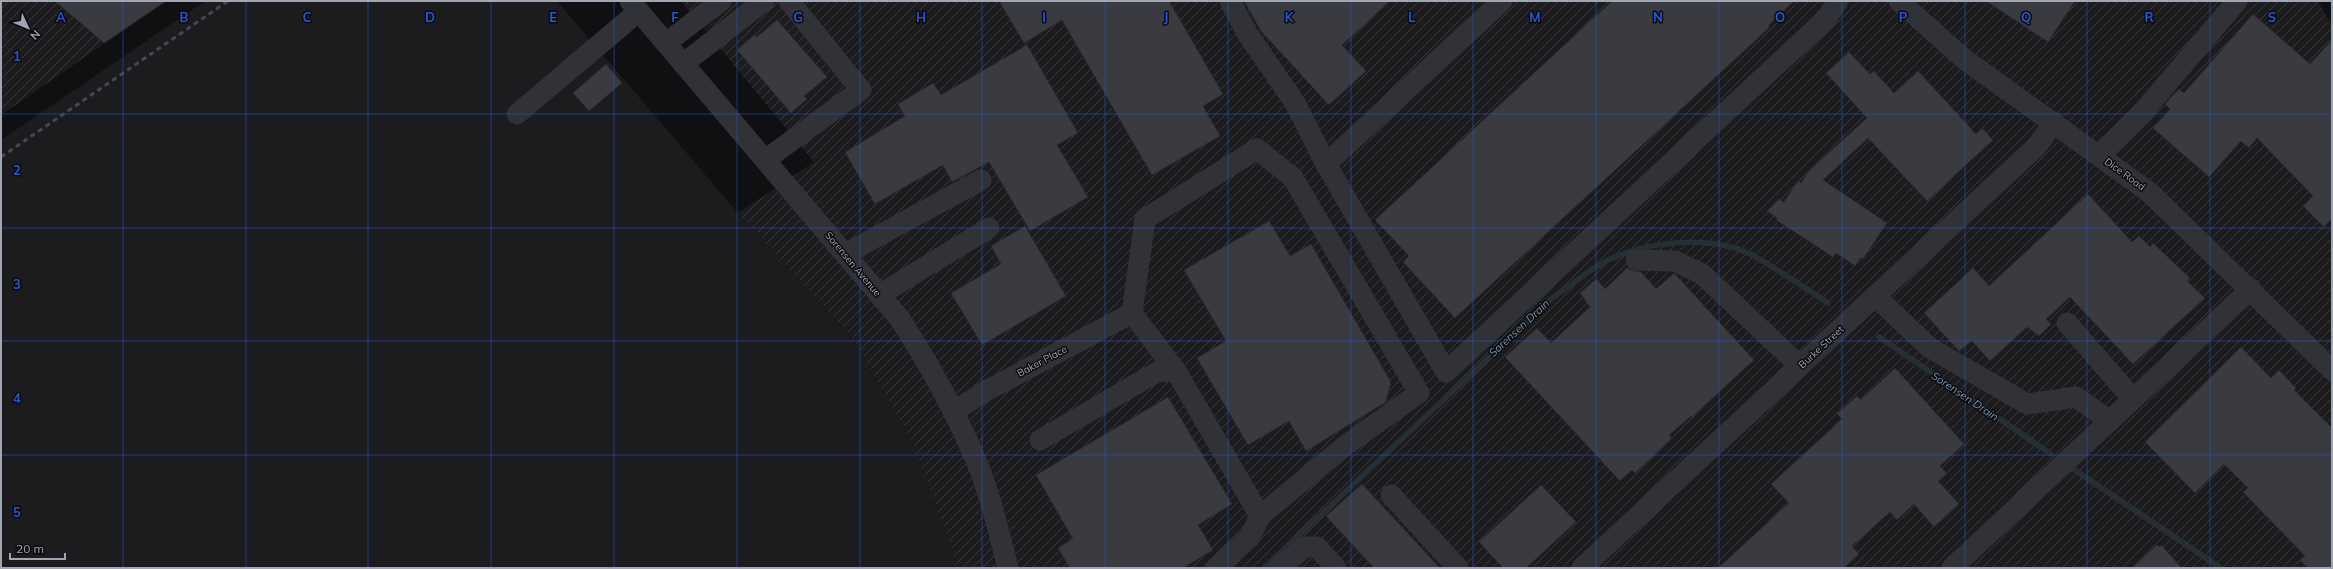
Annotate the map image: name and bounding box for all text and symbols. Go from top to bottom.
north arrow [8,8,48,48]
text: A [56,9,66,25]
text: B [180,9,189,25]
text: C [303,9,312,25]
text: D [425,9,435,25]
text: E [549,9,557,25]
text: F [671,9,679,25]
text: G [793,9,803,25]
text: H [916,9,926,25]
text: I [1042,9,1046,25]
text: J [1164,9,1168,25]
text: K [1285,9,1295,25]
text: L [1408,9,1416,25]
text: M [1529,9,1541,25]
text: N [1653,9,1663,25]
text: O [1775,9,1785,25]
text: P [1899,9,1908,25]
text: Q [2021,9,2031,25]
text: R [2144,9,2154,25]
text: S [2268,9,2276,25]
text: N [27,27,43,43]
text: 1 [13,48,21,64]
street label: Dice Road [2102,155,2148,193]
text: 2 [13,162,21,178]
street label: Sorensen Avenue [822,229,884,299]
text: 3 [13,276,21,292]
water label: Sorensen Drain [1486,296,1552,360]
street label: Burke Street [1796,322,1847,371]
street label: Baker Place [1015,342,1069,380]
water label: Sorensen Drain [1929,368,2001,424]
text: 4 [13,390,21,406]
text: 5 [13,504,21,520]
scale bar [10,535,65,561]
text: 20 m [16,541,44,556]

